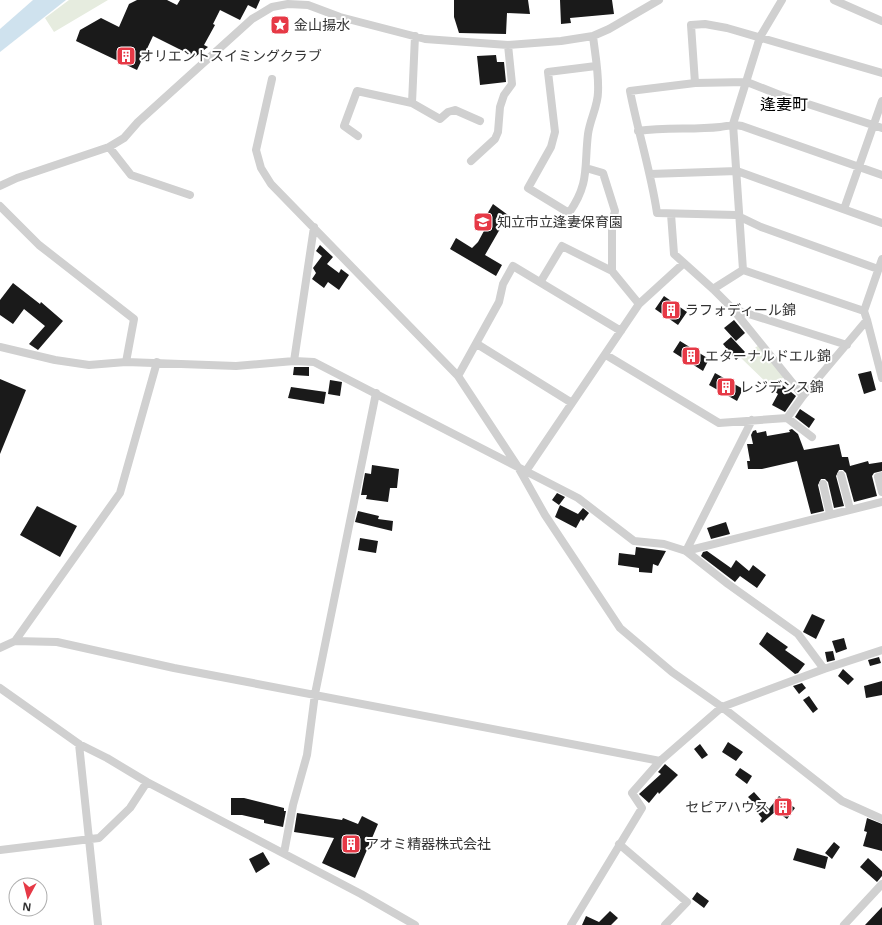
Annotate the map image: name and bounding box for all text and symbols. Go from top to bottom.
place icon: 金山揚水 [269,14,291,36]
place label: 金山揚水 [294,15,350,34]
building icon: オリエントスイミングクラブ [115,45,137,67]
place label: オリエントスイミングクラブ [140,46,322,65]
district label: 逢妻町 [760,93,808,115]
school or university icon: 知立市立逢妻保育園 [472,211,494,233]
place label: 知立市立逢妻保育園 [497,212,623,231]
building icon: ラフォディール錦 [660,299,682,321]
place label: ラフォディール錦 [685,300,796,319]
building icon: エターナルドエル錦 [680,345,702,367]
place label: エターナルドエル錦 [705,346,831,365]
building icon: レジデンス錦 [715,376,737,398]
place label: レジデンス錦 [740,377,824,396]
building icon: セピアハウス [772,796,794,818]
place label: セピアハウス [686,797,769,816]
building icon: アオミ精器株式会社 [340,833,362,855]
place label: アオミ精器株式会社 [365,834,491,853]
north arrow [8,877,48,917]
text: N [21,899,32,915]

